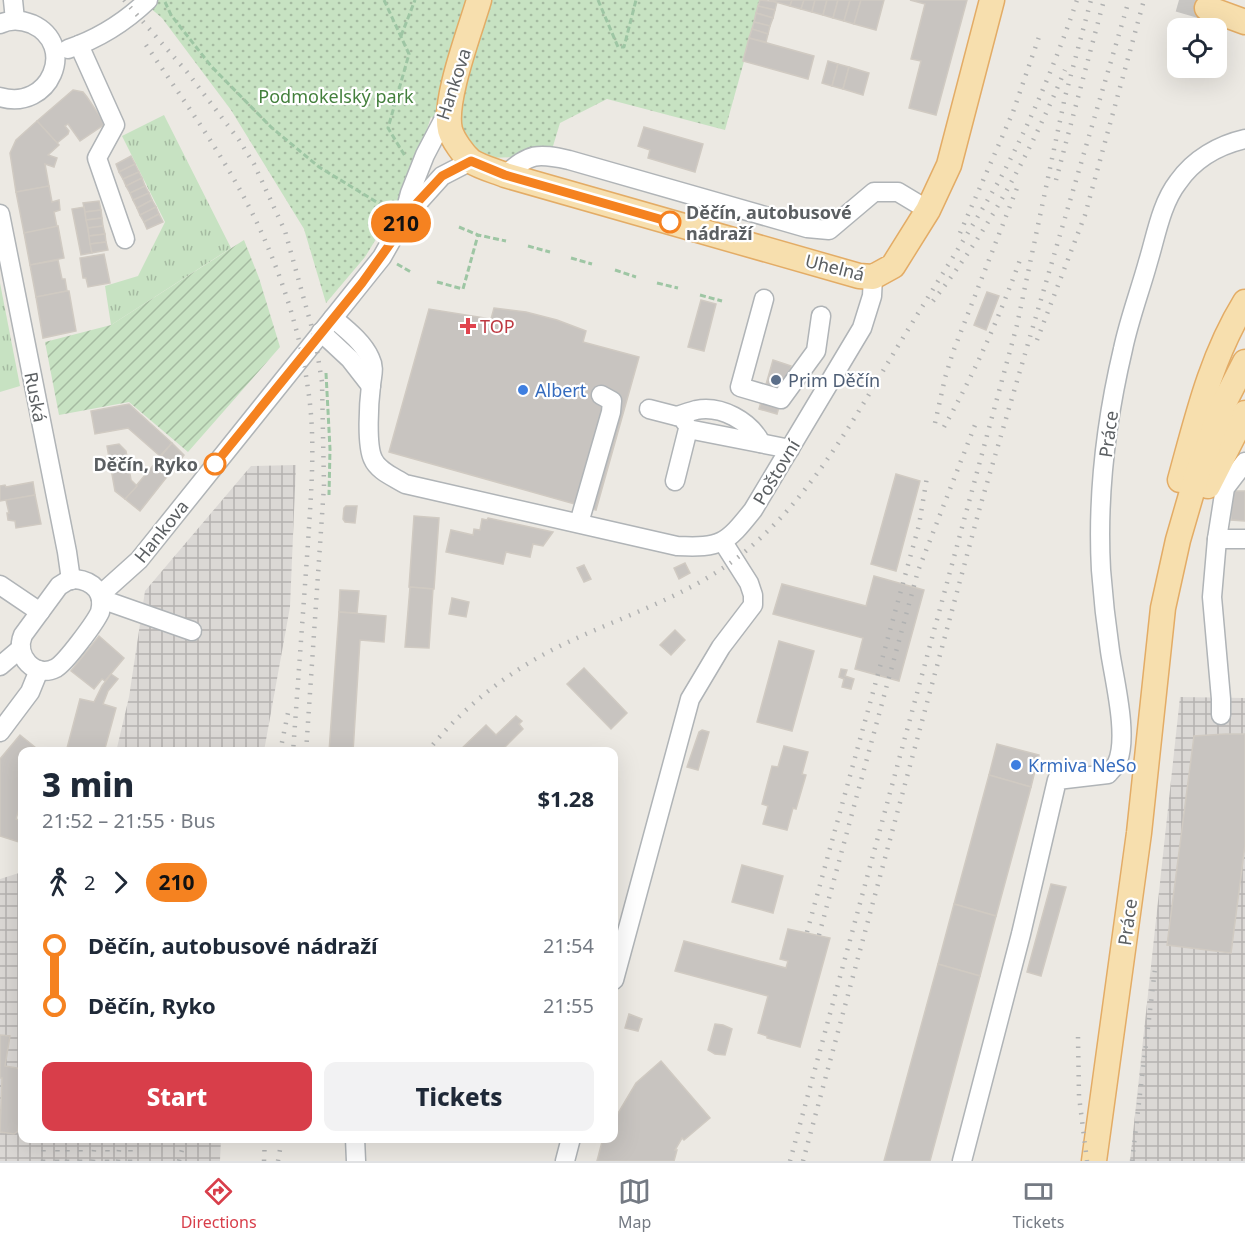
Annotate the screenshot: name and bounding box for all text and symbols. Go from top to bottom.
map controls [1167,18,1227,78]
button: locate [1167,18,1227,78]
street label: Hankova [430,45,476,123]
park label: Podmokelský park [258,84,414,108]
place label: Děčín, autobusové nádraží [686,200,852,245]
line badge: 210 [366,204,436,242]
text: 210 [383,209,419,237]
marker: Děčín, autobusové nádraží [659,211,681,233]
street label: Uhelná [803,248,867,286]
place label: TOP [480,314,515,338]
marker: TOP [461,319,475,333]
place label: Prim Děčín [788,368,880,392]
street label: Ruská [19,370,53,424]
marker: Prim Děčín [769,373,783,387]
place label: Albert [535,378,587,402]
marker: Albert [516,383,530,397]
street label: Práce [1093,409,1123,459]
street label: Poštovní [747,435,805,509]
place label: Děčín, Ryko [93,452,198,476]
marker: Děčín, Ryko [204,453,226,475]
street label: Hankova [128,495,194,567]
place label: Krmiva NeSo [1028,753,1137,777]
marker: Krmiva NeSo [1009,758,1023,772]
text: 3 min [42,762,134,807]
text: $1.28 [537,783,594,813]
text: 21:52 – 21:55 · Bus [42,807,215,834]
icon: walk [42,866,75,899]
icon: forward [104,866,137,899]
text: 210 [158,868,195,896]
text: 2 [84,869,95,896]
street label: Práce [1112,897,1142,947]
text: Děčín, autobusové nádraží [88,930,378,960]
text: 21:54 [543,932,594,959]
text: Děčín, Ryko [88,990,216,1020]
text: 21:55 [543,992,594,1019]
button: Start [42,1062,312,1131]
button: Tickets [324,1062,594,1131]
tab: Directions [181,1175,257,1233]
tab: Map [618,1175,651,1233]
tab: Tickets [1013,1175,1064,1233]

